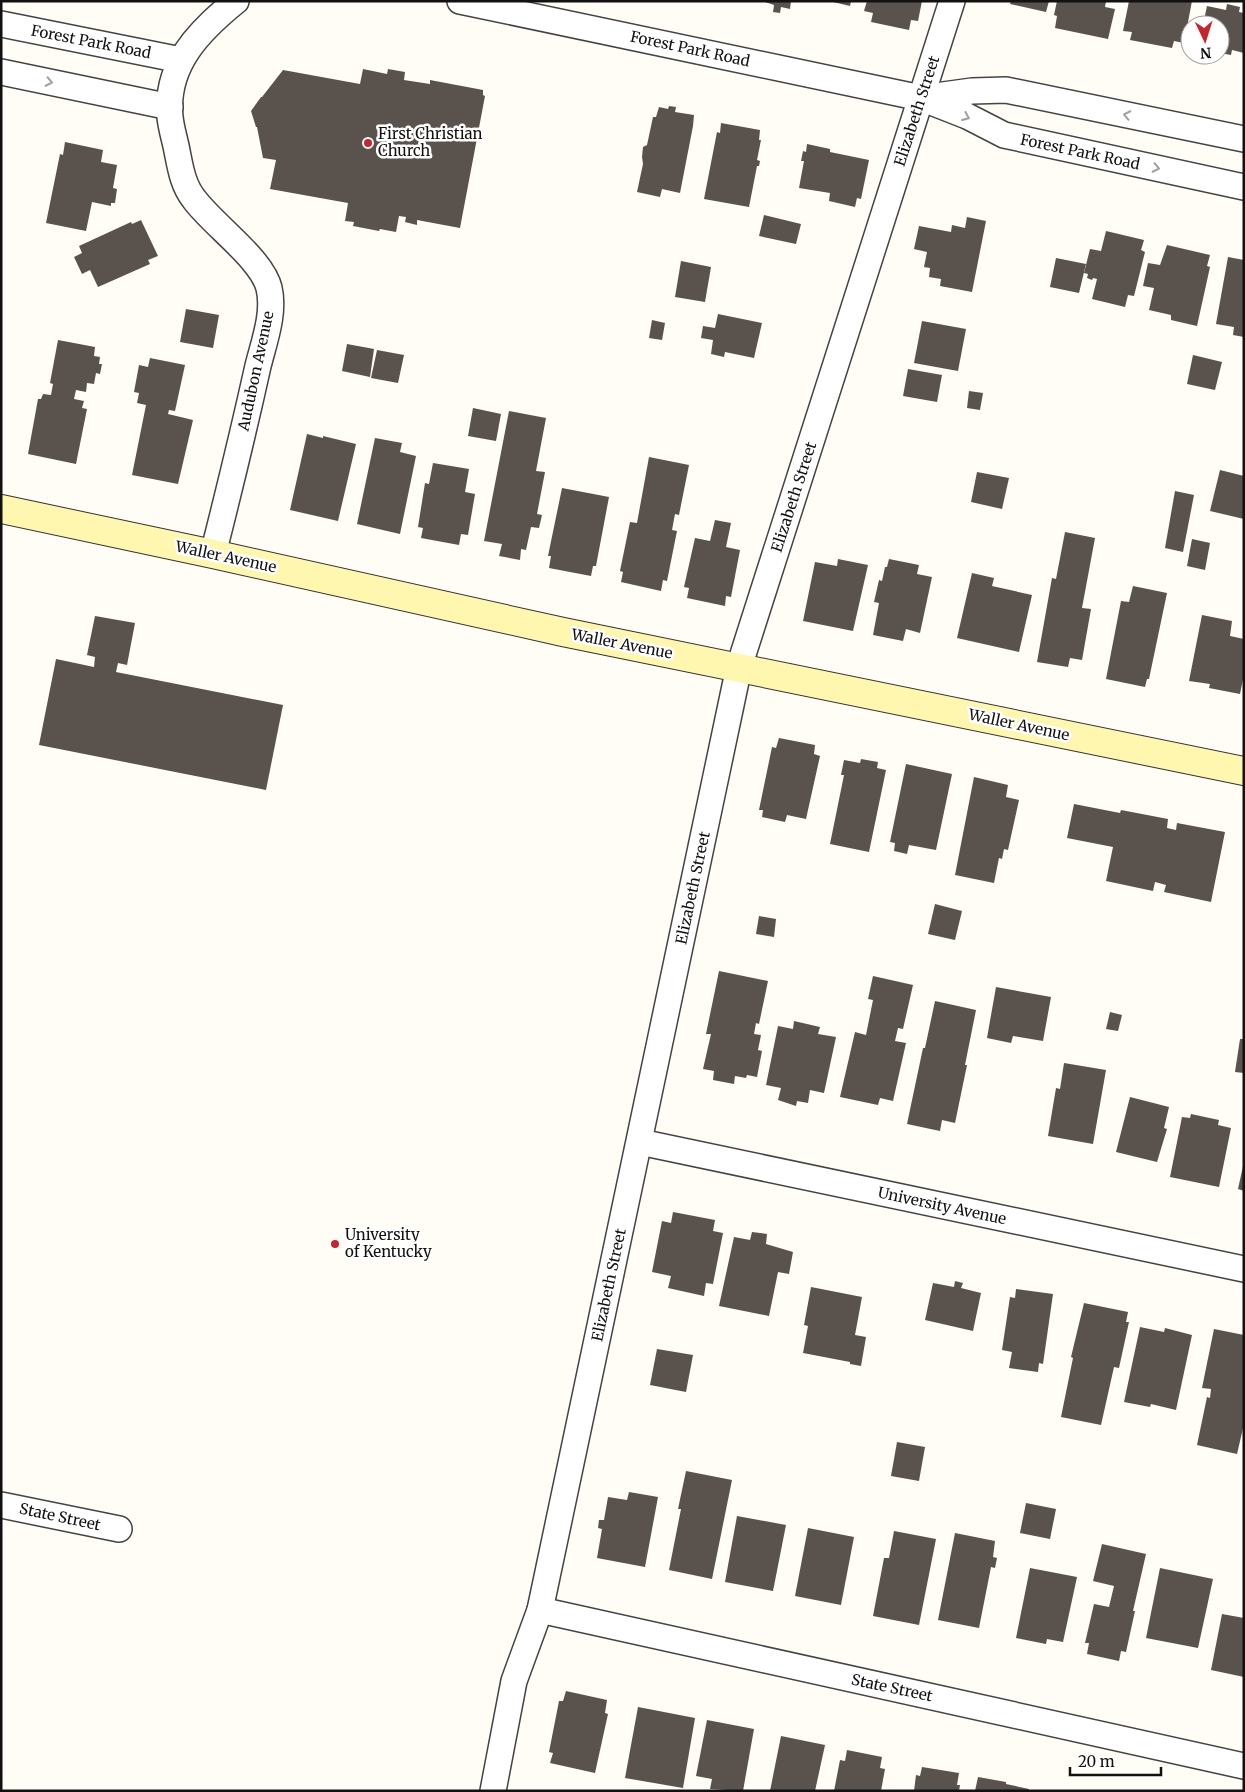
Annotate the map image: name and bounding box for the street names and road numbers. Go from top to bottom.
street label: Forest Park Road [30,21,153,62]
street label: Forest Park Road [629,27,752,70]
street label: Elizabeth Street [890,53,943,168]
street label: Forest Park Road [1019,130,1142,173]
street label: Audubon Avenue [233,309,278,434]
street label: Elizabeth Street [767,439,820,554]
street label: Waller Avenue [173,536,278,576]
street label: Waller Avenue [569,624,674,663]
street label: Waller Avenue [966,704,1071,744]
street label: Elizabeth Street [671,830,714,946]
street label: University Avenue [876,1183,1008,1228]
street label: Elizabeth Street [587,1227,630,1343]
street label: State Street [18,1499,103,1534]
street label: State Street [850,1670,935,1705]

